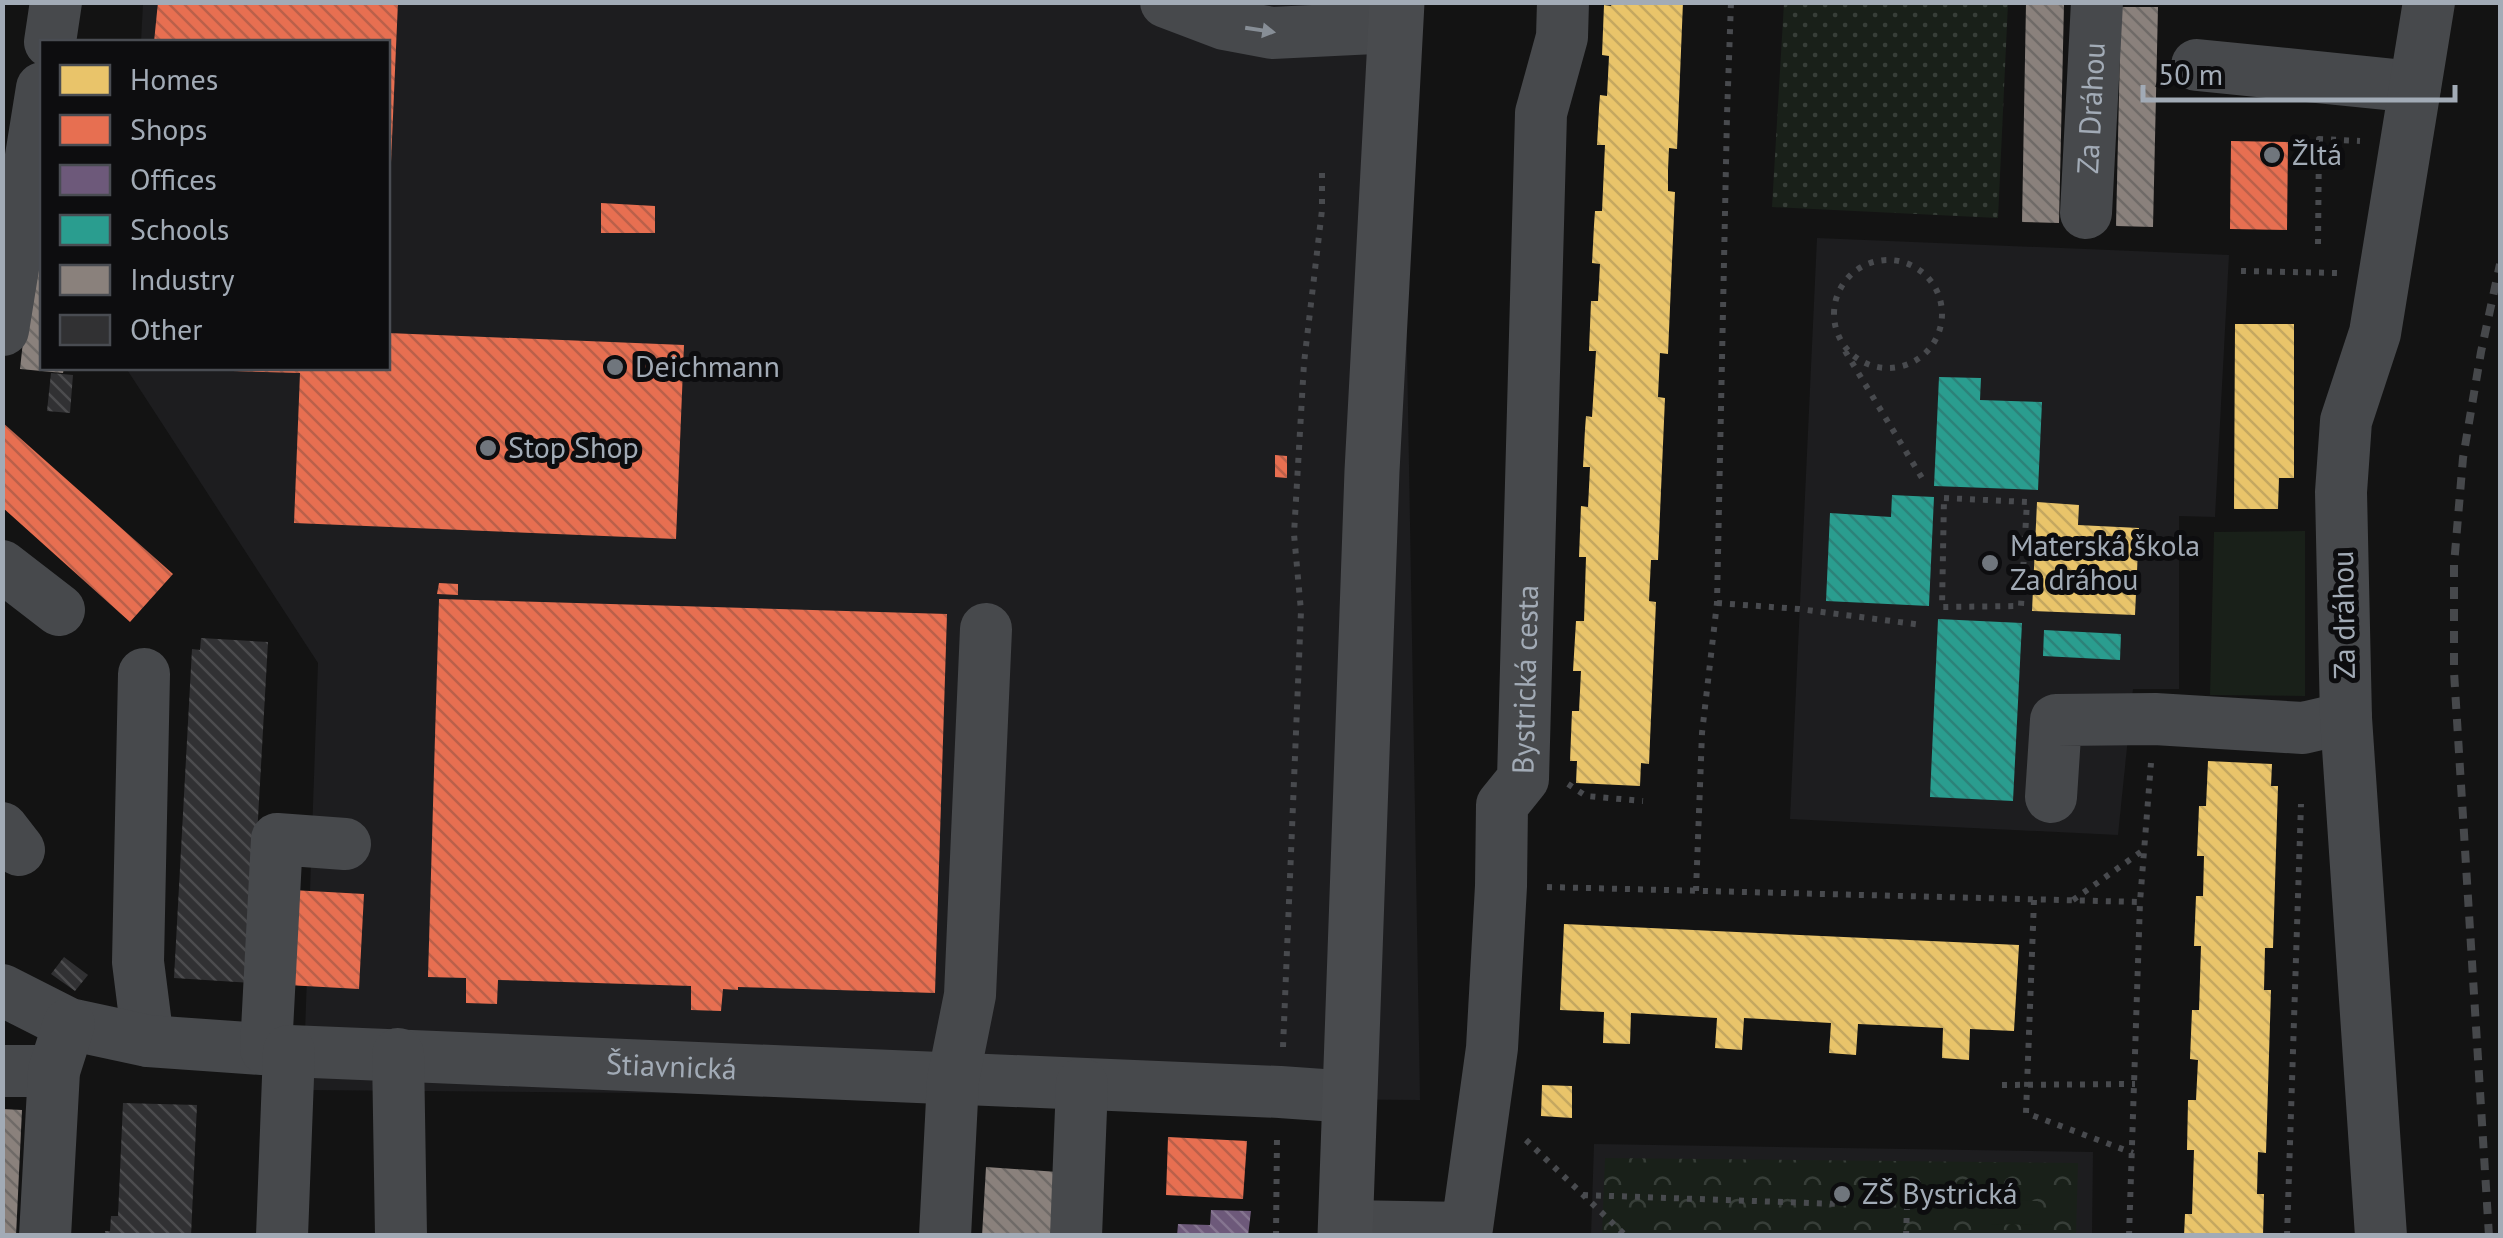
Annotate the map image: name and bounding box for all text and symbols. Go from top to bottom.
one-way arrow [1244,22,1276,38]
legend [40,40,390,370]
scale bar [2143,40,2456,102]
street label: Za Dráhou [2067,41,2113,175]
text: 50 m [2158,54,2223,93]
text: Homes [130,59,218,98]
text: Shops [130,109,207,148]
place label: Žltá [2292,134,2342,173]
marker: Žltá [2261,144,2283,166]
text: Offices [130,159,217,198]
text: Schools [130,209,229,248]
text: Industry [130,259,234,298]
text: Other [130,309,203,348]
place label: Deichmann [635,346,780,385]
marker: Deichmann [604,356,626,378]
place label: Stop Shop [508,427,639,466]
marker: Stop Shop [477,437,499,459]
place label: Materská škola Za dráhou [2010,525,2200,598]
street label: Za dráhou [2322,550,2363,680]
marker: Materská škola Za dráhou [1979,552,2001,574]
street label: Bystrická cesta [1502,584,1546,775]
street label: Štiavnická [605,1043,738,1088]
place label: ZŠ Bystrická [1862,1173,2018,1212]
marker: ZŠ Bystrická [1831,1183,1853,1205]

